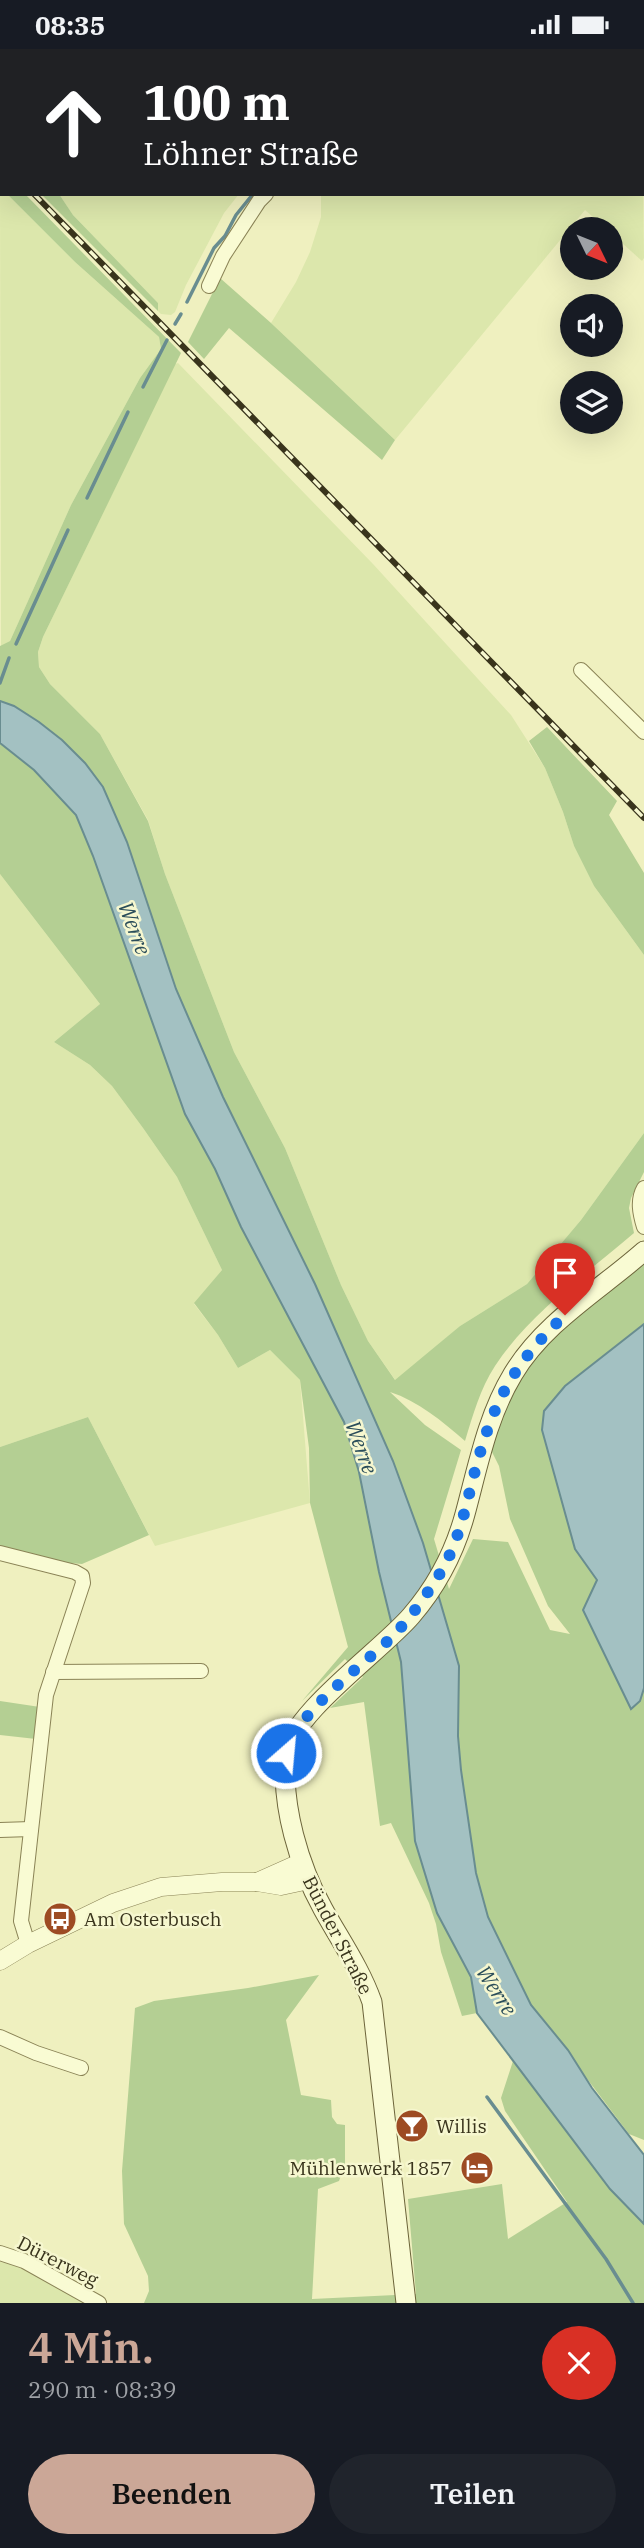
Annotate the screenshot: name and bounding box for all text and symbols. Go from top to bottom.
text: 08:35 [35,8,105,42]
text: 100 m [143,70,290,133]
icon: ahead [28,77,119,168]
text: Löhner Straße [143,132,359,174]
north arrow [560,217,623,280]
map controls [560,217,623,434]
button: sound [560,294,623,357]
button: layers [560,371,623,434]
water label: Werre [112,897,158,959]
pin [535,1243,595,1315]
icon: arrive [546,1254,584,1292]
water label: Werre [339,1416,385,1478]
position arrow [249,1716,323,1790]
street label: Bünder Straße [298,1872,378,1998]
bus stop icon: Am Osterbusch [41,1900,79,1938]
place label: Am Osterbusch [84,1907,222,1931]
water label: Werre [470,1959,524,2021]
bar icon: Willis [393,2107,431,2145]
place label: Willis [436,2114,487,2138]
hotel icon: Mühlenwerk 1857 [458,2149,496,2187]
place label: Mühlenwerk 1857 [290,2156,452,2180]
street label: Dürerweg [13,2230,103,2292]
text: 4 Min. [28,2320,154,2375]
button: close [542,2326,616,2400]
text: 290 m · 08:39 [28,2374,177,2404]
button: Beenden [28,2454,315,2534]
button: Teilen [329,2454,616,2534]

